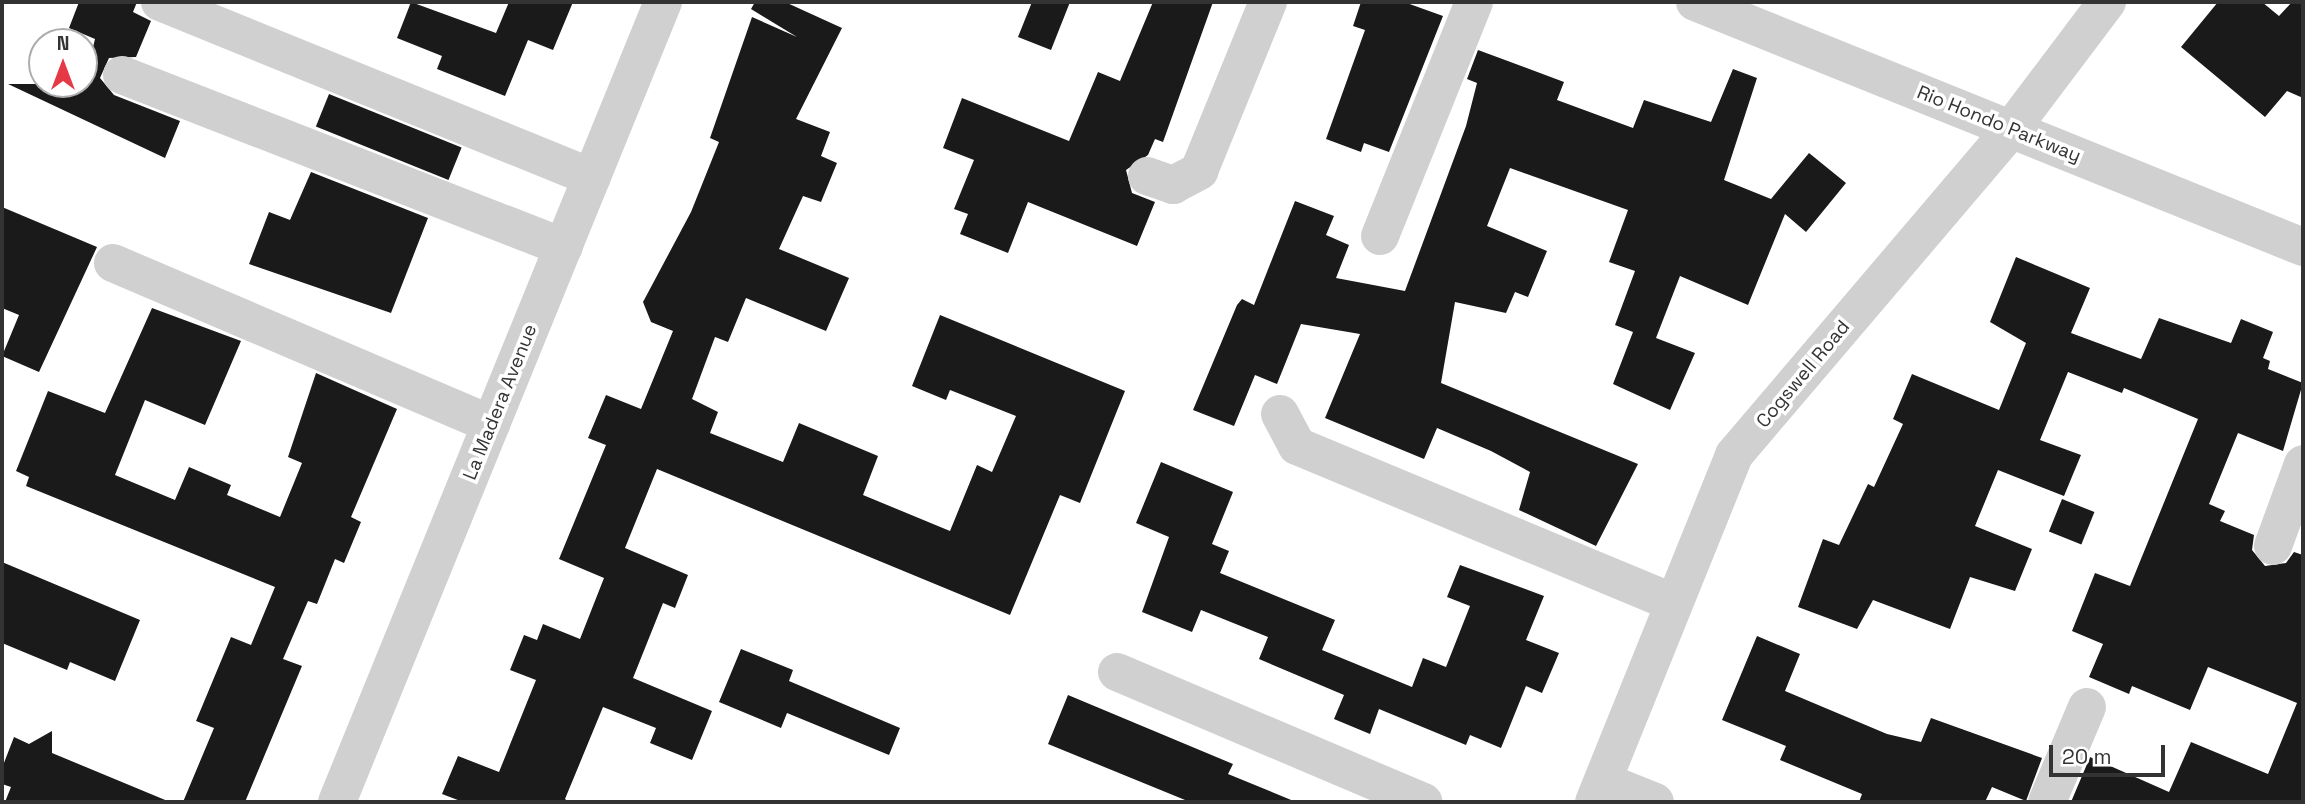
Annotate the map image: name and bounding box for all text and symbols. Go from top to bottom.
north arrow [28,28,98,98]
text: N [57,31,69,56]
street label: Rio Hondo Parkway [1914,81,2084,167]
street label: Cogswell Road [1751,316,1855,432]
street label: La Madera Avenue [458,321,542,483]
scale bar [2053,730,2168,774]
text: 20 m [2062,743,2112,770]

